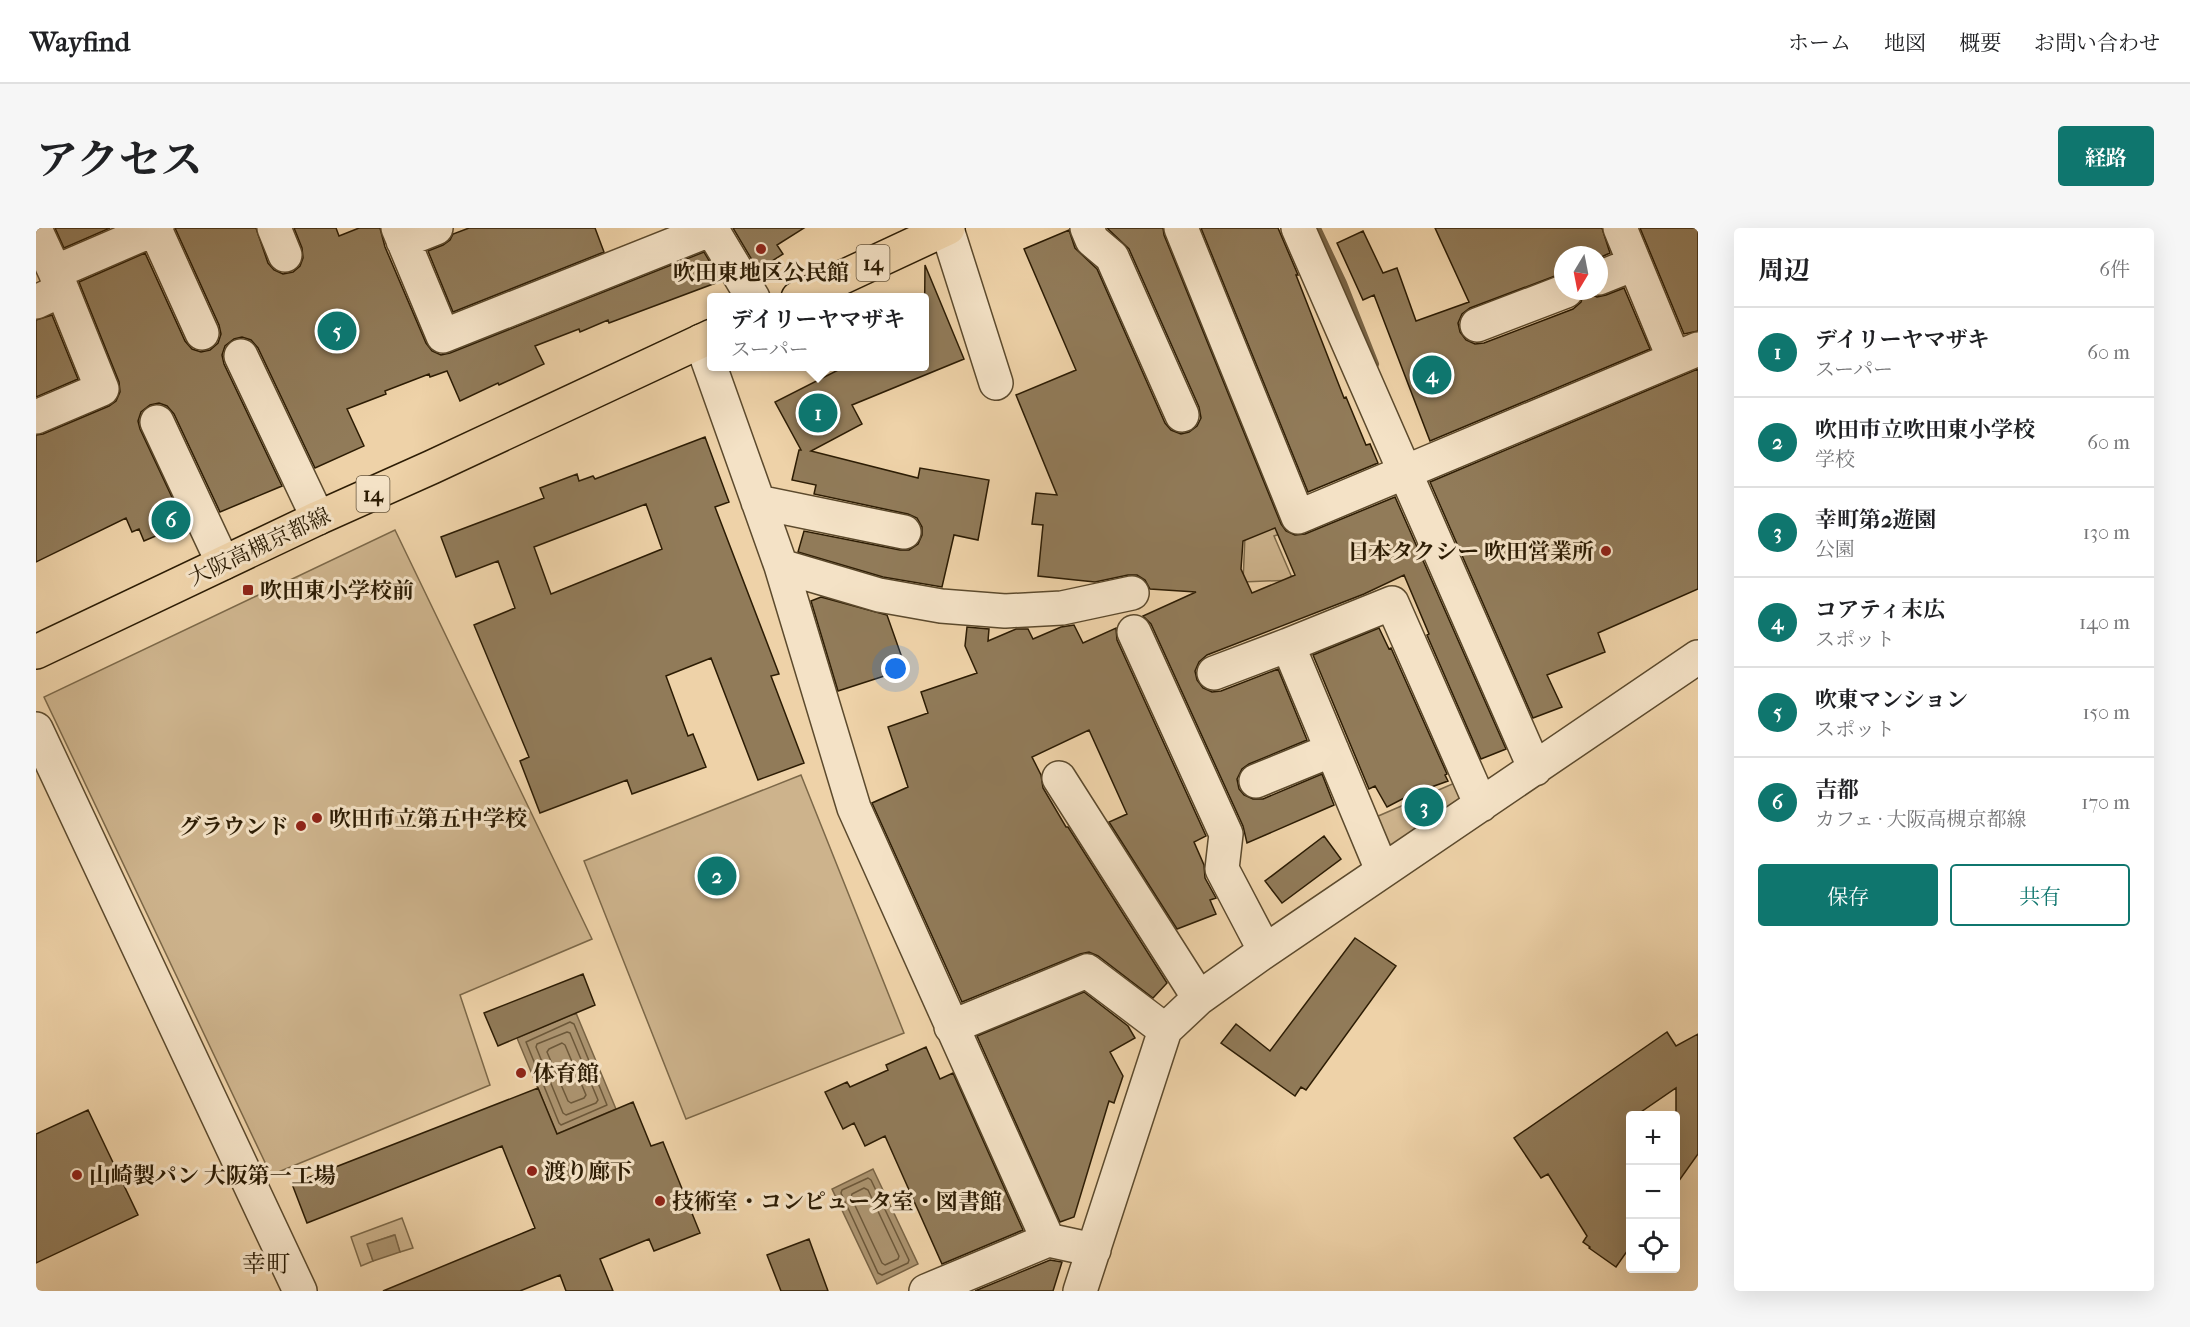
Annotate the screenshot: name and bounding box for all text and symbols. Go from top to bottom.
text: Wayfind [30,25,130,58]
text: ホーム [1788,31,1851,55]
text: 地図 [1884,31,1926,55]
text: 概要 [1959,31,2001,55]
text: お問い合わせ [2034,31,2160,55]
button: 経路 [2058,126,2154,186]
text: アクセス [36,136,203,185]
marker: 吹田東地区公民館 [754,242,768,256]
road number: 14 [856,245,890,281]
north arrow [1554,246,1608,300]
text: 周辺 [1758,255,1810,286]
text: 6件 [2099,258,2130,281]
place label: 吹田東地区公民館 [673,260,849,286]
popup [707,293,929,371]
text: デイリーヤマザキ [731,307,905,333]
pin: 5 [318,308,356,354]
text: デイリーヤマザキ [1815,327,1989,353]
text: スーパー [731,338,809,361]
text: 1 [1774,341,1781,364]
text: 60 m [2087,341,2130,364]
pin: 4 [1412,352,1452,398]
text: スーパー [1815,358,1893,381]
pin: 1 [798,390,838,435]
text: 吹田市立吹田東小学校 [1815,417,2035,443]
text: 2 [1772,431,1783,454]
text: 60 m [2087,431,2130,454]
text: 学校 [1815,448,1855,471]
road number: 14 [356,476,390,512]
pin: 6 [152,498,190,542]
street label: 大阪高槻京都線 [184,503,335,591]
text: 幸町第2遊園 [1815,507,1936,533]
text: 3 [1773,521,1782,544]
text: 130 m [2083,521,2130,544]
text: 公園 [1815,538,1855,561]
place label: 日本タクシー 吹田営業所 [1347,539,1594,565]
marker: 日本タクシー 吹田営業所 [1599,544,1613,558]
place label: 吹田東小学校前 [260,578,414,604]
marker: 吹田東小学校前 [241,583,255,597]
text: コアティ末広 [1815,597,1945,623]
text: 4 [1772,611,1783,634]
text: 140 m [2079,611,2130,634]
text: スポット [1815,628,1895,651]
your location [881,654,910,683]
text: 吹東マンション [1815,687,1968,713]
text: 5 [1773,701,1782,724]
text: 150 m [2082,701,2130,724]
text: スポット [1815,718,1895,741]
text: 吉都 [1815,777,1859,803]
pin: 3 [1404,784,1444,830]
text: 6 [1772,791,1783,814]
text: 170 m [2081,791,2130,814]
place label: 吹田市立第五中学校 [329,806,527,832]
text: カフェ · 大阪高槻京都線 [1815,808,2027,831]
marker: 吹田市立第五中学校 [310,811,324,825]
place label: グラウンド [179,814,289,840]
marker: グラウンド [294,819,308,833]
pin: 2 [698,854,736,898]
button: 保存 [1758,864,1938,926]
button: 共有 [1950,864,2130,926]
place label: 体育館 [533,1061,599,1087]
marker: 体育館 [514,1066,528,1080]
map controls [1626,1111,1680,1273]
button: + [1626,1111,1680,1165]
place label: 渡り廊下 [544,1159,632,1185]
place label: 山崎製パン 大阪第一工場 [89,1163,336,1189]
marker: 渡り廊下 [525,1164,539,1178]
button: − [1626,1165,1680,1219]
marker: 山崎製パン 大阪第一工場 [70,1168,84,1182]
place label: 技術室・コンピュータ室・図書館 [672,1189,1002,1215]
marker: 技術室・コンピュータ室・図書館 [653,1194,667,1208]
button: locate [1626,1219,1680,1273]
district label: 幸町 [242,1250,290,1278]

